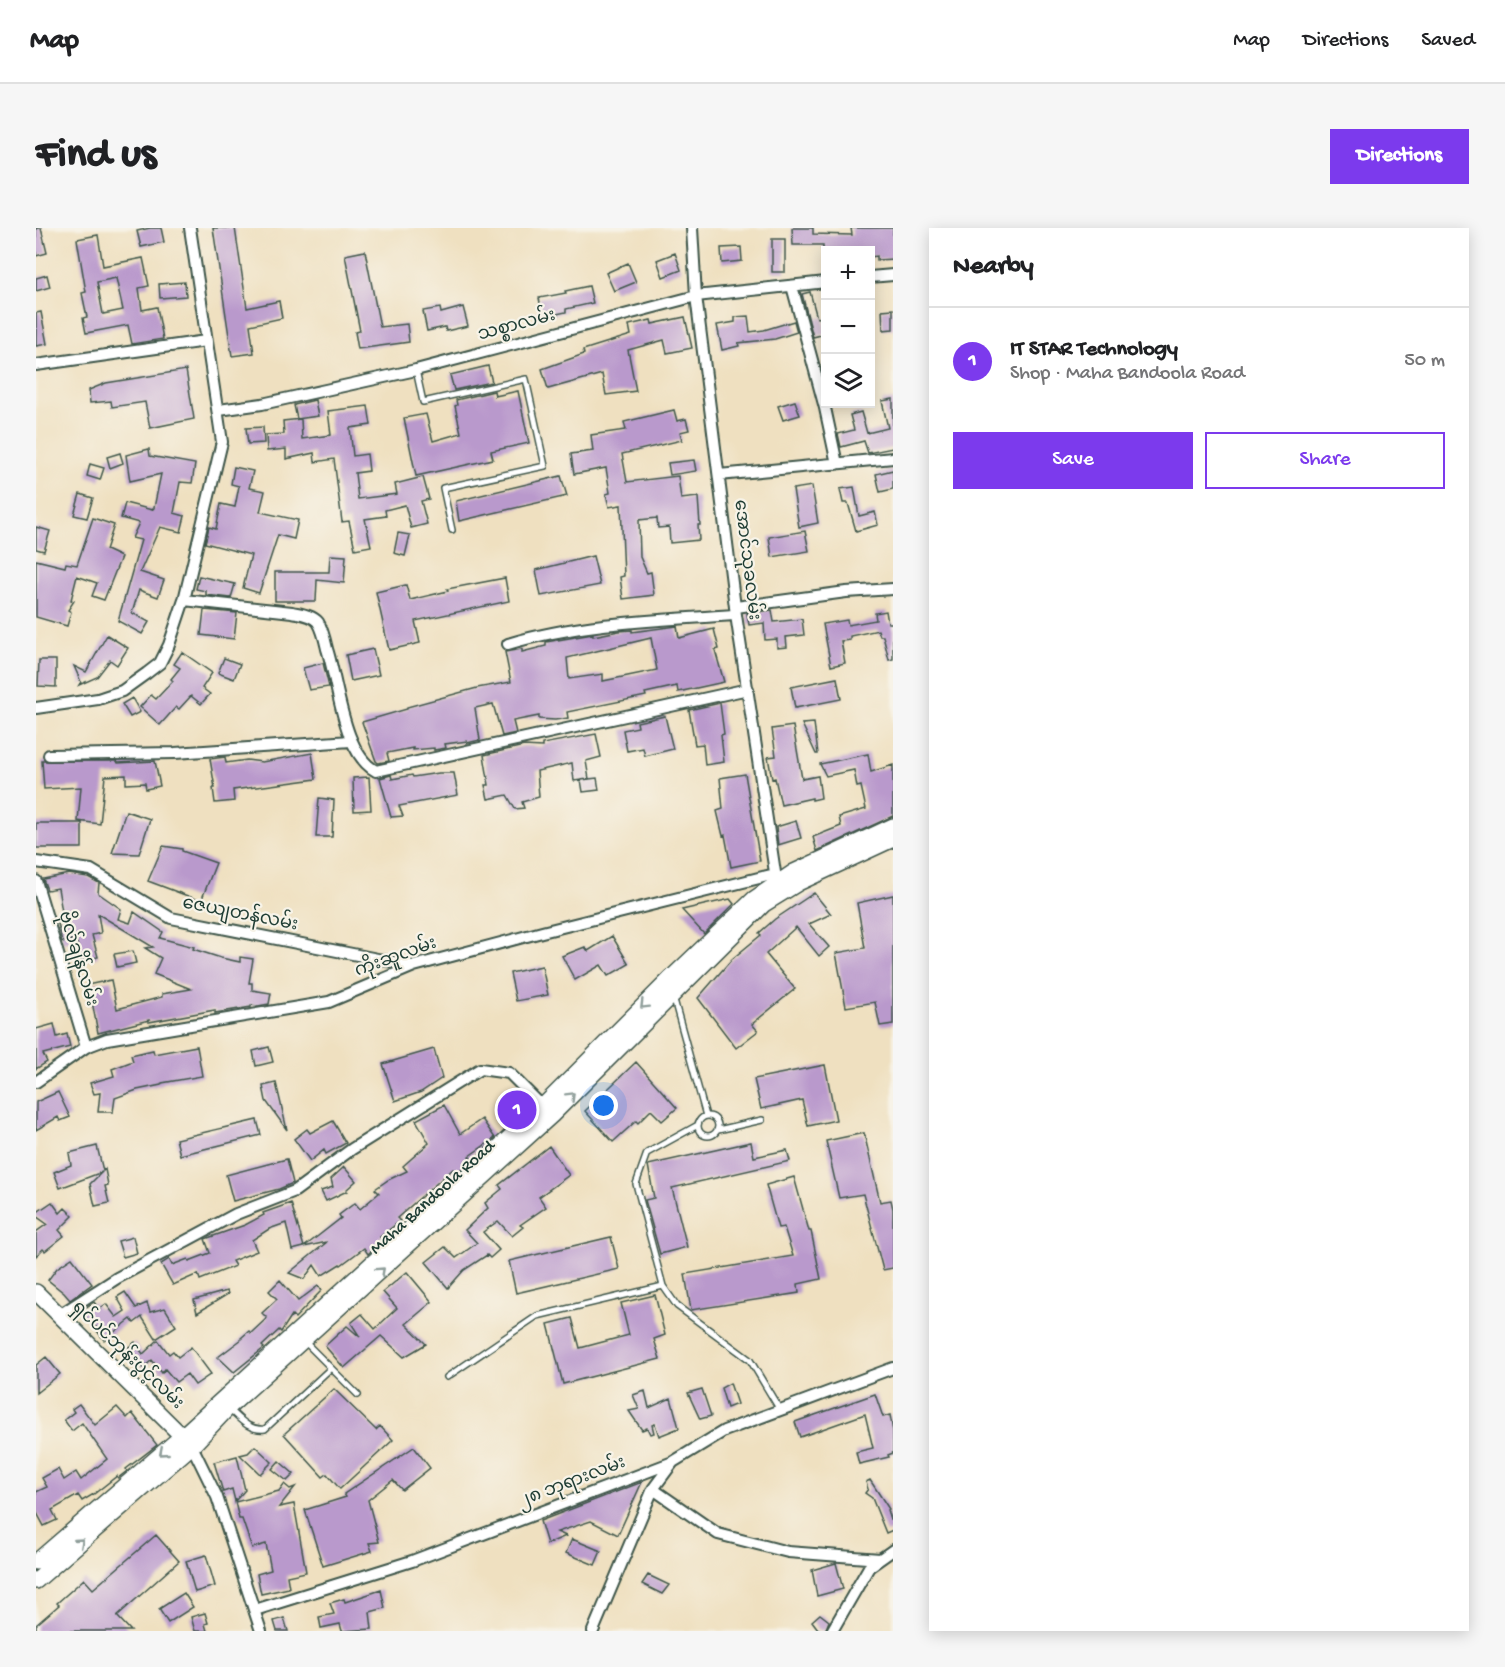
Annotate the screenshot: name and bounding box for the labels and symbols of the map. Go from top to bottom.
street label: သစ္စာလမ်း [475,301,559,349]
street label: အောင်သုခလမ်း [726,498,769,622]
street label: ဇေယျတန်လမ်း [180,889,301,938]
street label: ဗိုလ်ချိန်လမ်း [51,907,107,1010]
street label: ကိုးဆူလမ်း [350,928,440,984]
one-way arrow [640,998,651,1009]
pin: 1 [498,1088,536,1132]
your location [589,1091,618,1120]
one-way arrow [563,1093,574,1104]
street label: Maha Bandoola Road [366,1135,501,1260]
one-way arrow [374,1267,385,1278]
street label: ရှင်ပင်ဘုန်းပွင့်လမ်း [65,1294,191,1416]
one-way arrow [159,1445,170,1456]
street label: ၂၈ ဘုရားလမ်း [513,1448,630,1515]
one-way arrow [73,1539,84,1550]

